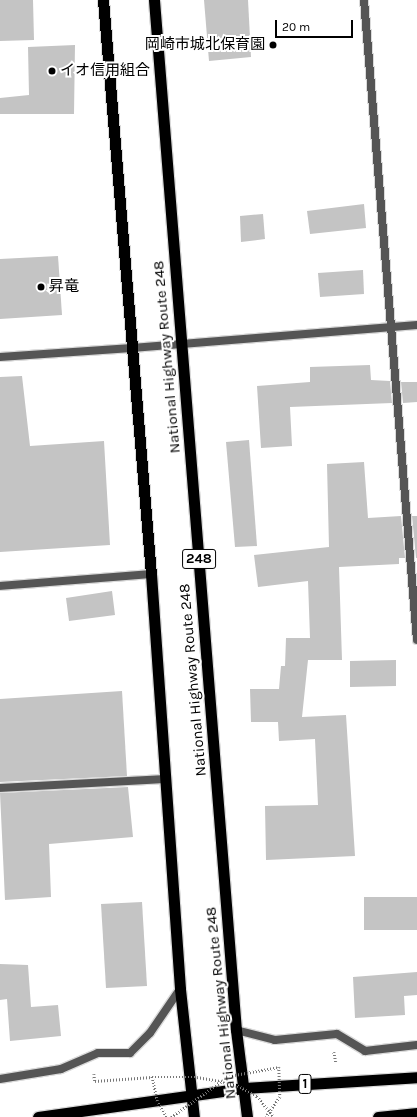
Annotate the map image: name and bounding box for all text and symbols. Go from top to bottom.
scale bar [277,12,355,38]
text: 20 m [282,20,310,34]
place label: 岡崎市城北保育園 [145,36,265,54]
marker: 岡崎市城北保育園 [268,40,278,50]
place label: イオ信用組合 [60,62,150,80]
marker: イオ信用組合 [47,66,57,76]
street label: National Highway Route 248 [150,260,184,454]
place label: 昇竜 [49,278,79,296]
marker: 昇竜 [36,282,46,292]
road number: 248 [182,547,216,571]
street label: National Highway Route 248 [176,583,210,777]
street label: National Highway Route 248 [202,906,240,1100]
road number: 1 [298,1072,312,1096]

